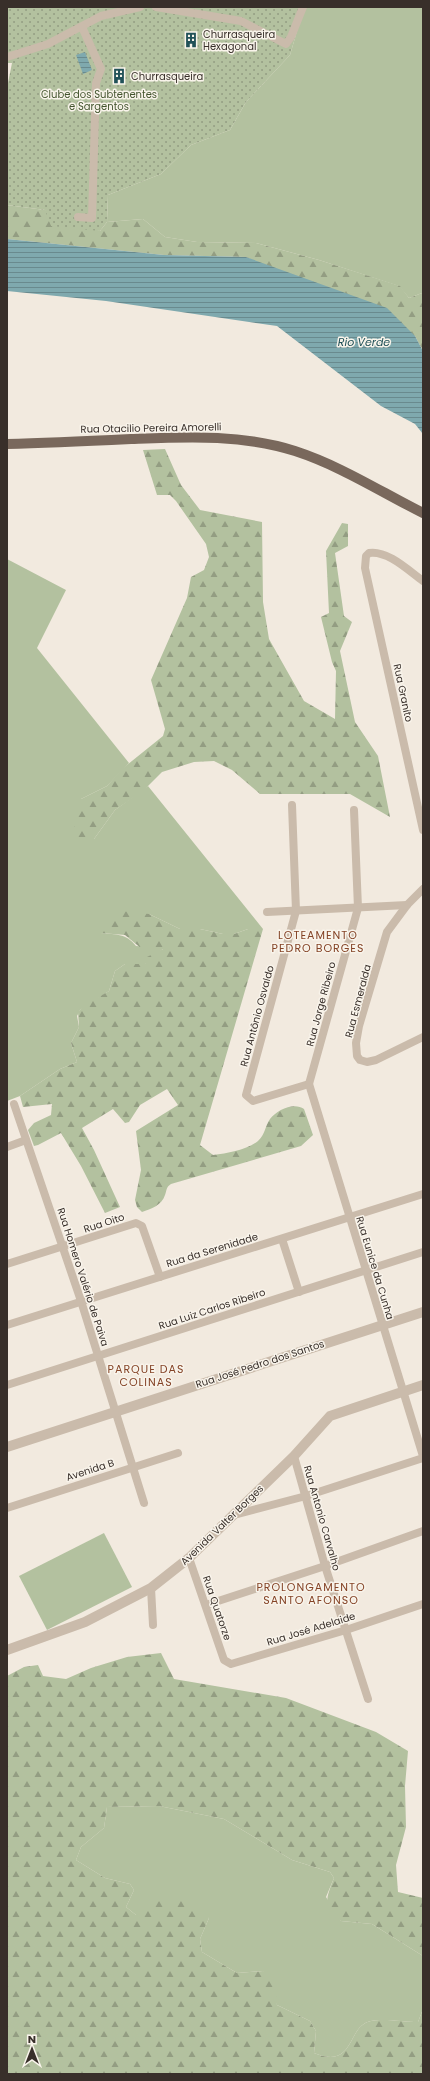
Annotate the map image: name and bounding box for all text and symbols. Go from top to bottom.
place label: Churrasqueira Hexagonal [203,27,275,54]
building icon: Churrasqueira Hexagonal [182,31,200,49]
building icon: Churrasqueira [110,67,128,85]
place label: Churrasqueira [131,69,203,84]
park label: Clube dos Subtenentes e Sargentos [41,87,157,114]
water label: Rio Verde [338,334,390,350]
street label: Rua Otacilio Pereira Amorelli [80,419,222,437]
street label: Rua Granito [390,663,416,723]
district label: LOTEAMENTO PEDRO BORGES [272,927,364,956]
street label: Rua Jorge Ribeiro [302,960,340,1048]
street label: Rua Esmeralda [341,963,375,1039]
street label: Rua Antônio Osvaldo [236,964,278,1068]
street label: Rua Homero Valério de Paiva [53,1206,113,1348]
street label: Rua Oito [82,1209,126,1237]
street label: Rua Eunice da Cunha [352,1215,398,1321]
street label: Rua da Serenidade [164,1229,260,1271]
street label: Rua Luiz Carlos Ribeiro [157,1285,267,1333]
street label: Rua José Pedro dos Santos [194,1336,326,1392]
district label: PARQUE DAS COLINAS [108,1361,184,1390]
street label: Avenida B [64,1455,116,1485]
street label: Rua Antonio Carvalho [300,1464,344,1572]
street label: Avenida Valter Borges [177,1481,267,1569]
street label: Rua Quatorze [199,1574,235,1642]
district label: PROLONGAMENTO SANTO AFONSO [256,1579,366,1608]
street label: Rua José Adelaide [265,1608,357,1650]
north arrow [12,2029,52,2069]
text: N [28,2031,36,2047]

